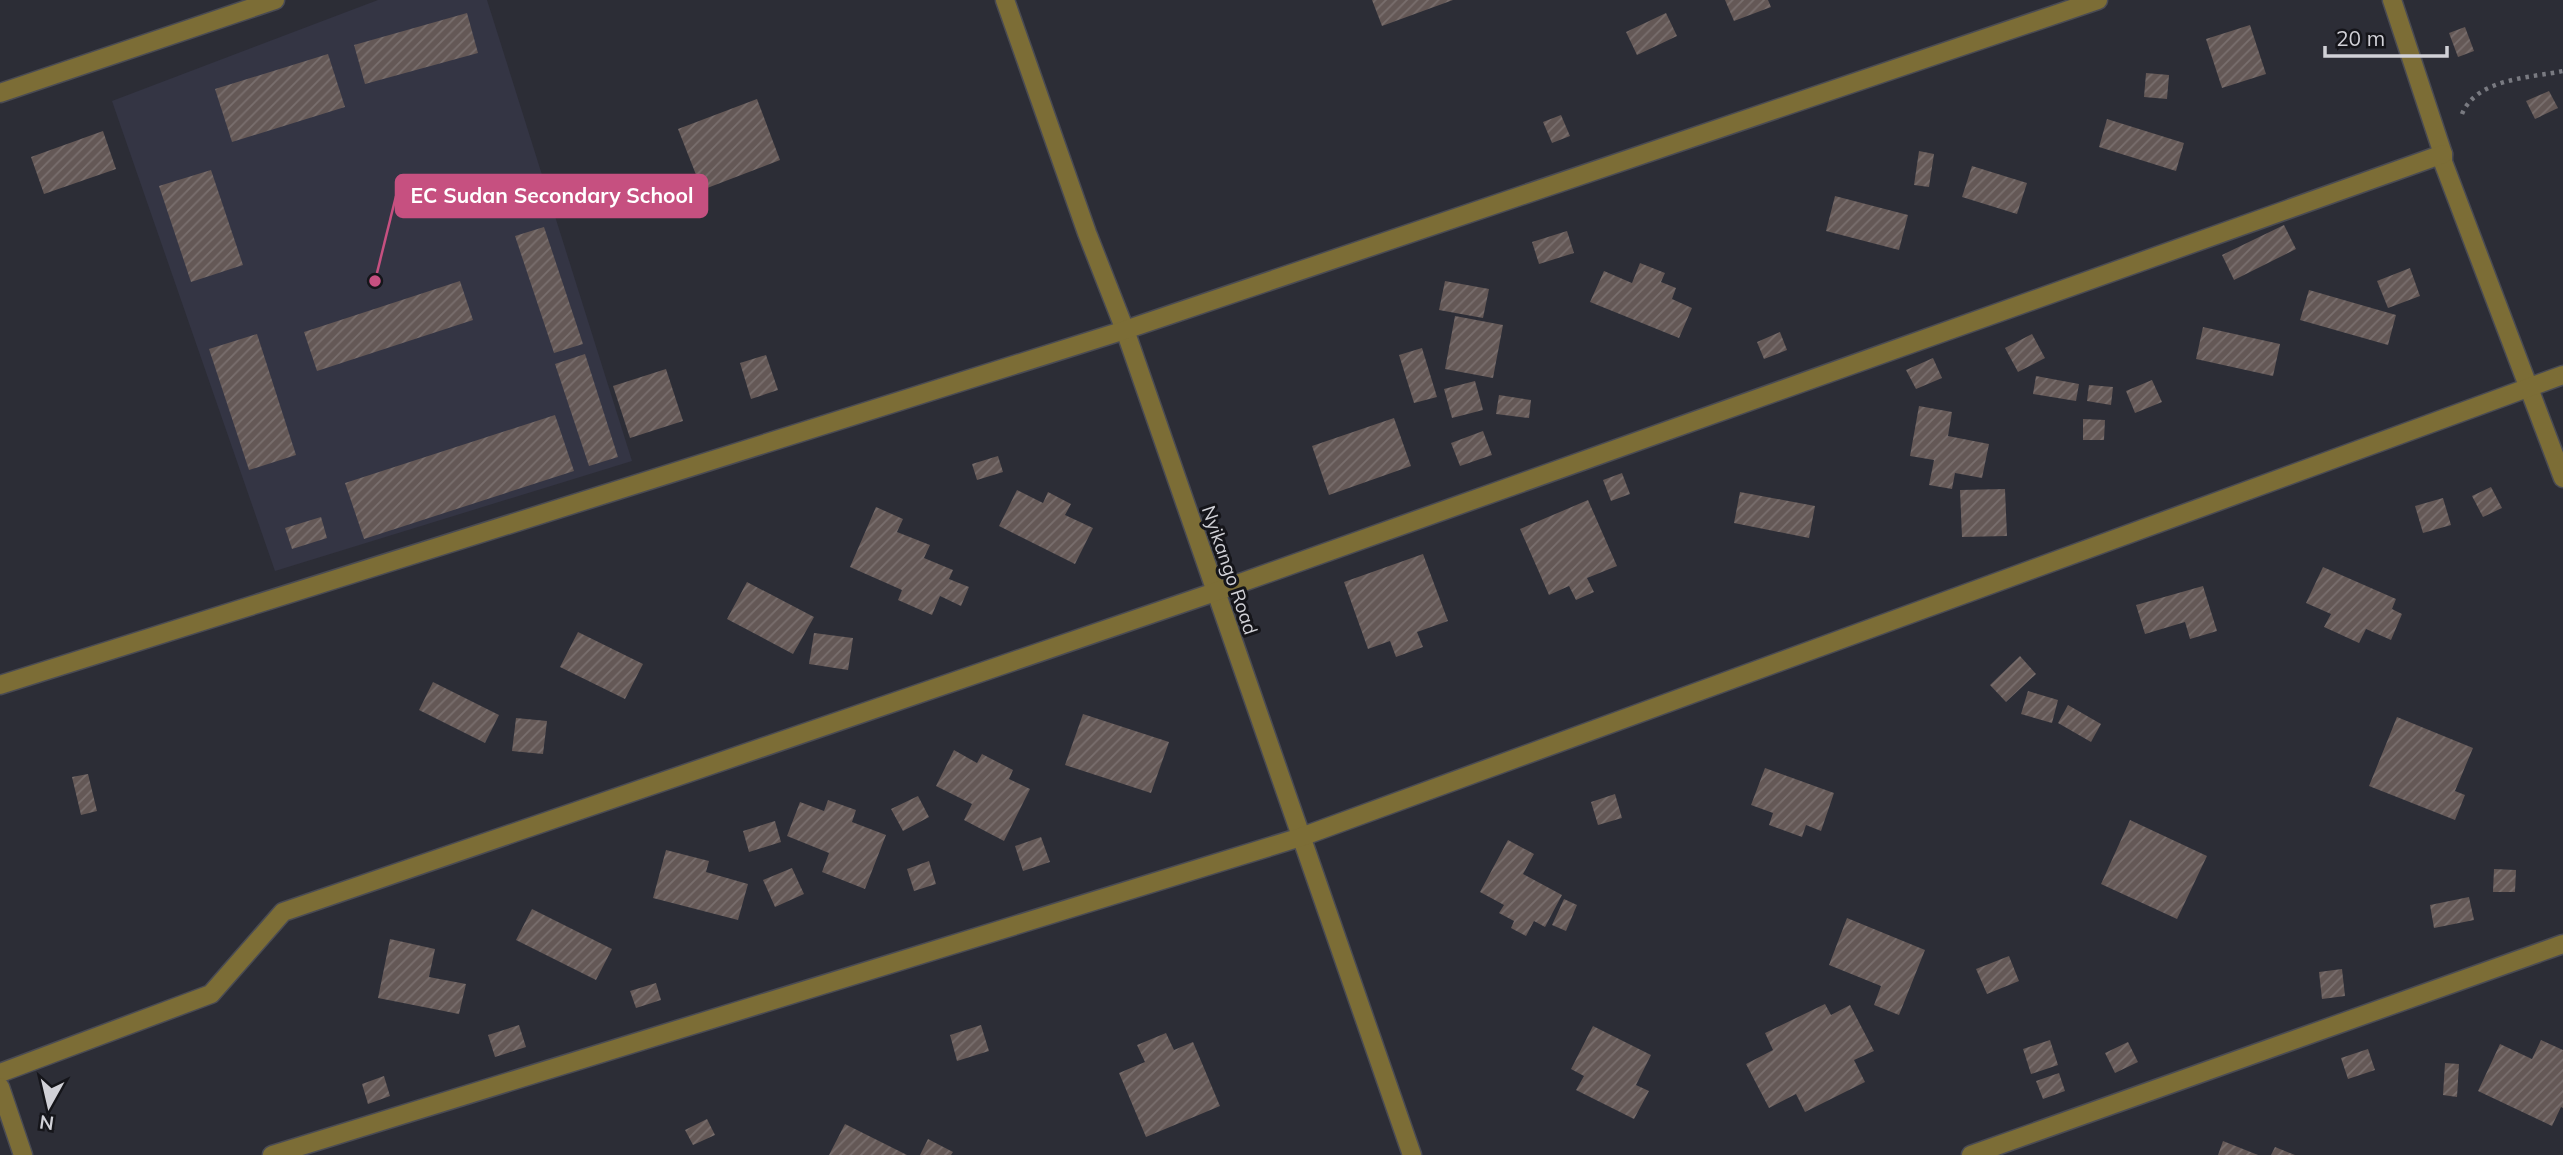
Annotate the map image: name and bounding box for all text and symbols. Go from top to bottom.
scale bar [2325,14,2448,58]
text: 20 m [2336,25,2385,51]
callout: EC Sudan Secondary School [396,175,707,217]
text: EC Sudan Secondary School [411,182,693,208]
street label: Nyikango Road [1197,502,1263,638]
north arrow [14,1071,84,1141]
text: N [38,1110,55,1136]

